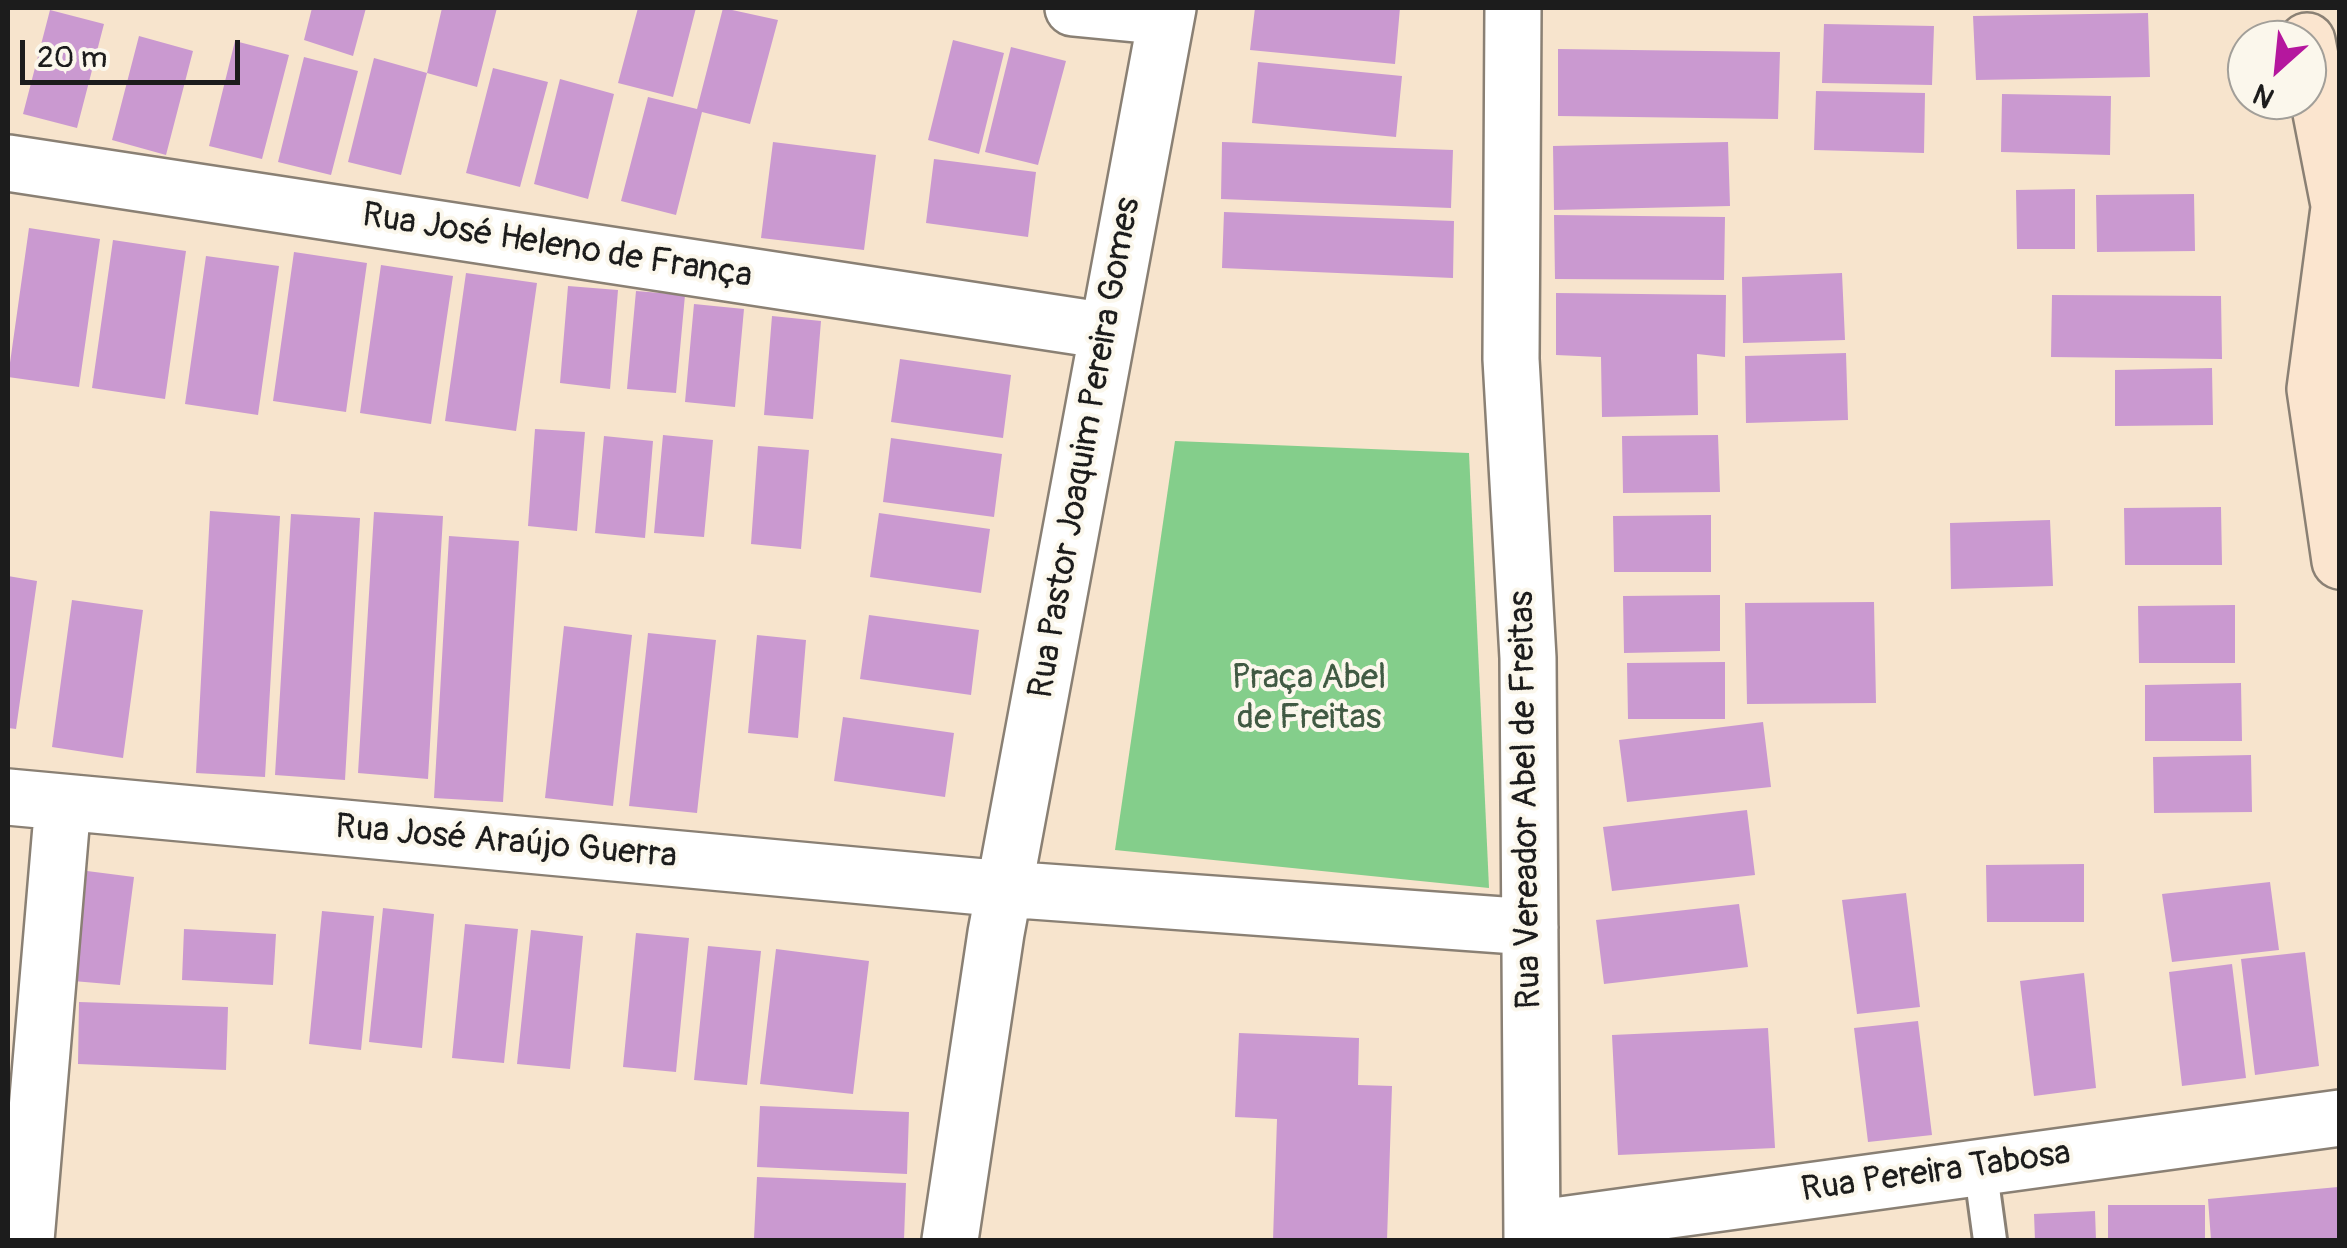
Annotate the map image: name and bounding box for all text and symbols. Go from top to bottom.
scale bar [25,20,245,82]
north arrow [2227,20,2327,120]
text: 20 m [37,39,107,76]
text: N [2248,76,2280,115]
street label: Rua Pastor Joaquim Pereira Gomes [1021,194,1151,702]
street label: Rua José Heleno de França [359,195,755,299]
street label: Rua Vereador Abel de Freitas [1502,590,1552,1010]
park label: Praça Abel de Freitas [1232,658,1386,740]
street label: Rua José Araújo Guerra [334,807,678,879]
street label: Rua Pereira Tabosa [1799,1133,2073,1213]

